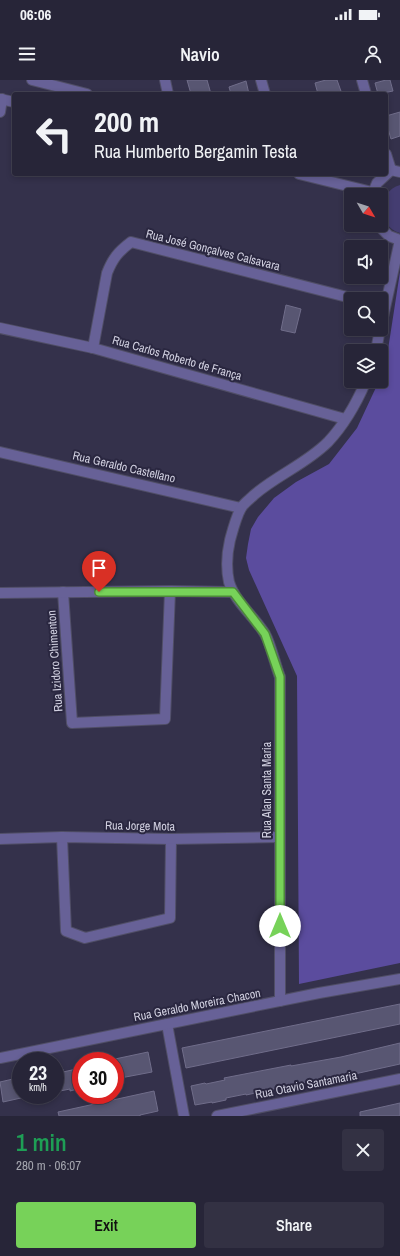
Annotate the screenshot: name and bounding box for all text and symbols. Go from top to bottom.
text: 06:06 [20,4,51,25]
text: Navio [180,42,220,67]
icon: menu [16,43,38,65]
icon: person [362,43,384,65]
text: 200 m [94,103,159,141]
icon: left [28,108,80,160]
text: Rua Humberto Bergamin Testa [94,139,297,164]
north arrow [344,188,388,232]
map controls [344,188,388,388]
street label: Rua José Gonçalves Calsavara [144,226,282,275]
button: sound [344,240,388,284]
button: search [344,292,388,336]
street label: Rua Carlos Roberto de França [110,332,244,384]
button: layers [344,344,388,388]
street label: Rua Geraldo Castellano [71,447,177,487]
pin [82,551,116,592]
icon: arrive [88,557,110,579]
street label: Rua Izidoro Chimenton [43,610,67,712]
street label: Rua Alan Santa Maria [259,741,275,838]
street label: Rua Jorge Mota [105,817,176,835]
position arrow [259,905,301,947]
street label: Rua Geraldo Moreira Chacon [132,985,262,1025]
speed limit sign: 30 [72,1052,124,1104]
text: 23 [29,1059,47,1086]
street label: Rua Otavio Santamaria [254,1067,359,1103]
text: km/h [29,1081,47,1094]
text: 1 min [16,1126,67,1158]
button: close [342,1129,384,1171]
text: 280 m · 06:07 [16,1157,81,1174]
button: Exit [16,1202,196,1248]
button: Share [204,1202,384,1248]

